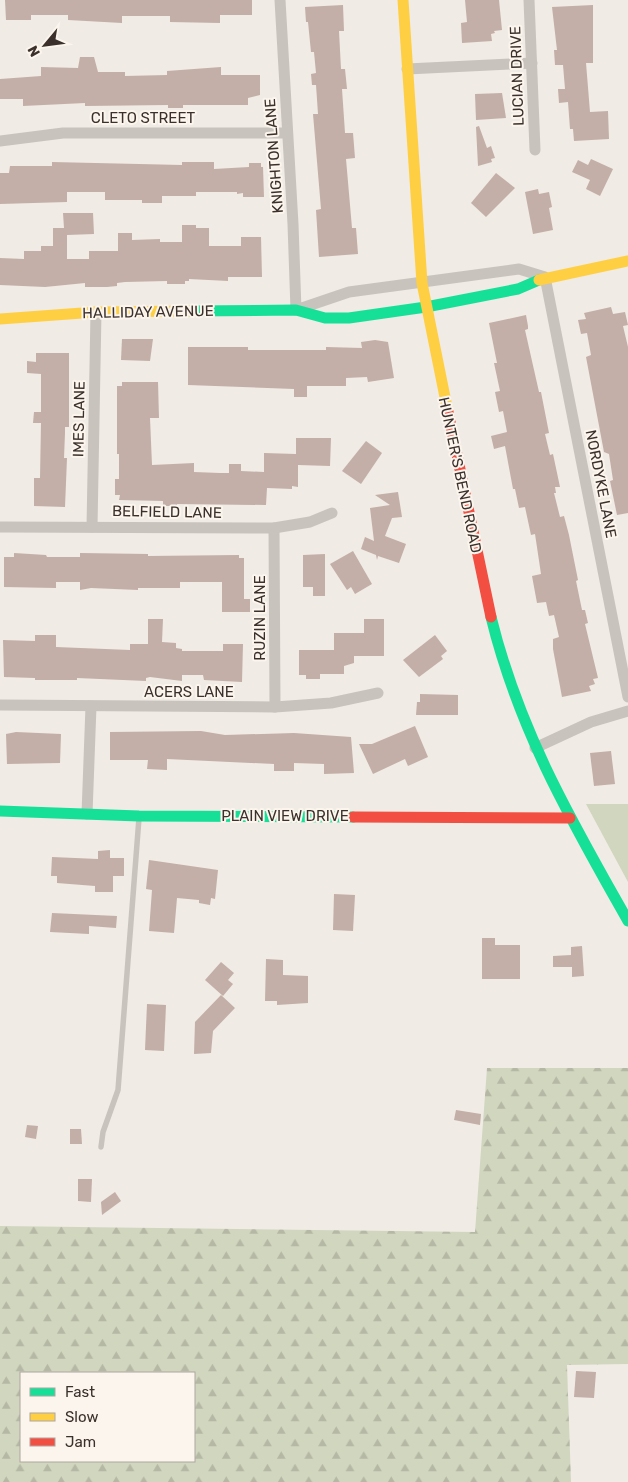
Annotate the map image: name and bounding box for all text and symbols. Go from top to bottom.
north arrow [20,20,70,70]
street label: LUCIAN DRIVE [506,26,528,126]
text: N [24,43,44,60]
street label: KNIGHTON LANE [261,98,287,214]
street label: CLETO STREET [91,109,196,127]
street label: HALLIDAY AVENUE [82,302,214,322]
street label: IMES LANE [69,381,89,457]
street label: HUNTER'S BEND ROAD [435,395,485,555]
street label: NORDYKE LANE [582,428,620,540]
street label: BELFIELD LANE [112,502,222,522]
street label: RUZIN LANE [251,575,269,661]
street label: ACERS LANE [144,683,234,701]
street label: PLAIN VIEW DRIVE [221,807,349,825]
legend [20,1372,195,1462]
text: Fast [65,1383,95,1401]
text: Slow [65,1408,98,1426]
text: Jam [65,1433,96,1451]

